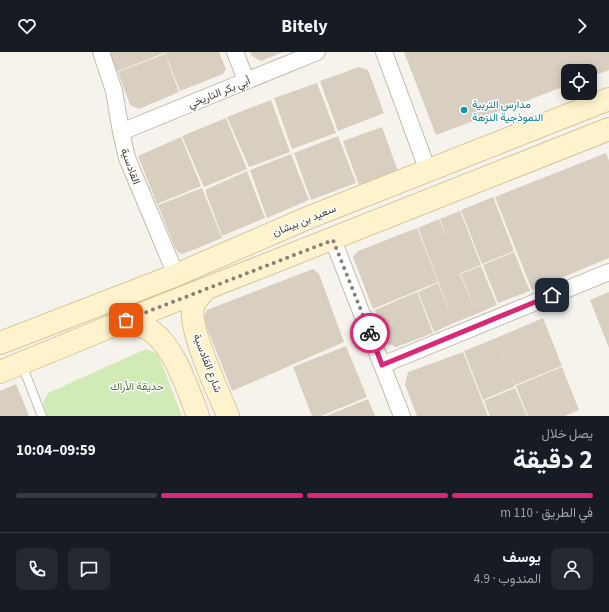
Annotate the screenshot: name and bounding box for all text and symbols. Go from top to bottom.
text: Bitely [281,14,328,39]
icon: heart [16,15,38,37]
icon: forward [571,15,593,37]
map controls [561,64,597,100]
button: locate [561,64,597,100]
street label: أبي بكر التاريخي [186,73,254,114]
place label: مدارس التربية النموذجية النزهة [472,97,543,125]
marker: مدارس التربية النموذجية النزهة [459,105,469,115]
street label: القادسية [117,146,144,186]
street label: سعيد بن بيشان [270,201,338,240]
pin [535,278,569,312]
icon: home [541,284,563,306]
pin [109,303,143,337]
icon: bag [115,309,137,331]
courier [350,313,390,353]
icon: bike [359,322,381,344]
street label: شارع القادسية [189,332,226,395]
park label: حديقة الأراك [110,379,164,394]
text: يصل خلال [542,425,593,443]
text: 09:59–10:04 [16,440,96,461]
text: 2 دقيقة [513,441,593,478]
text: في الطريق · 110 m [500,504,593,522]
text: يوسف [503,547,541,568]
button: phone [16,548,58,590]
button: chat [68,548,110,590]
button: person [551,548,593,590]
text: المندوب · 4.9 [474,570,541,588]

